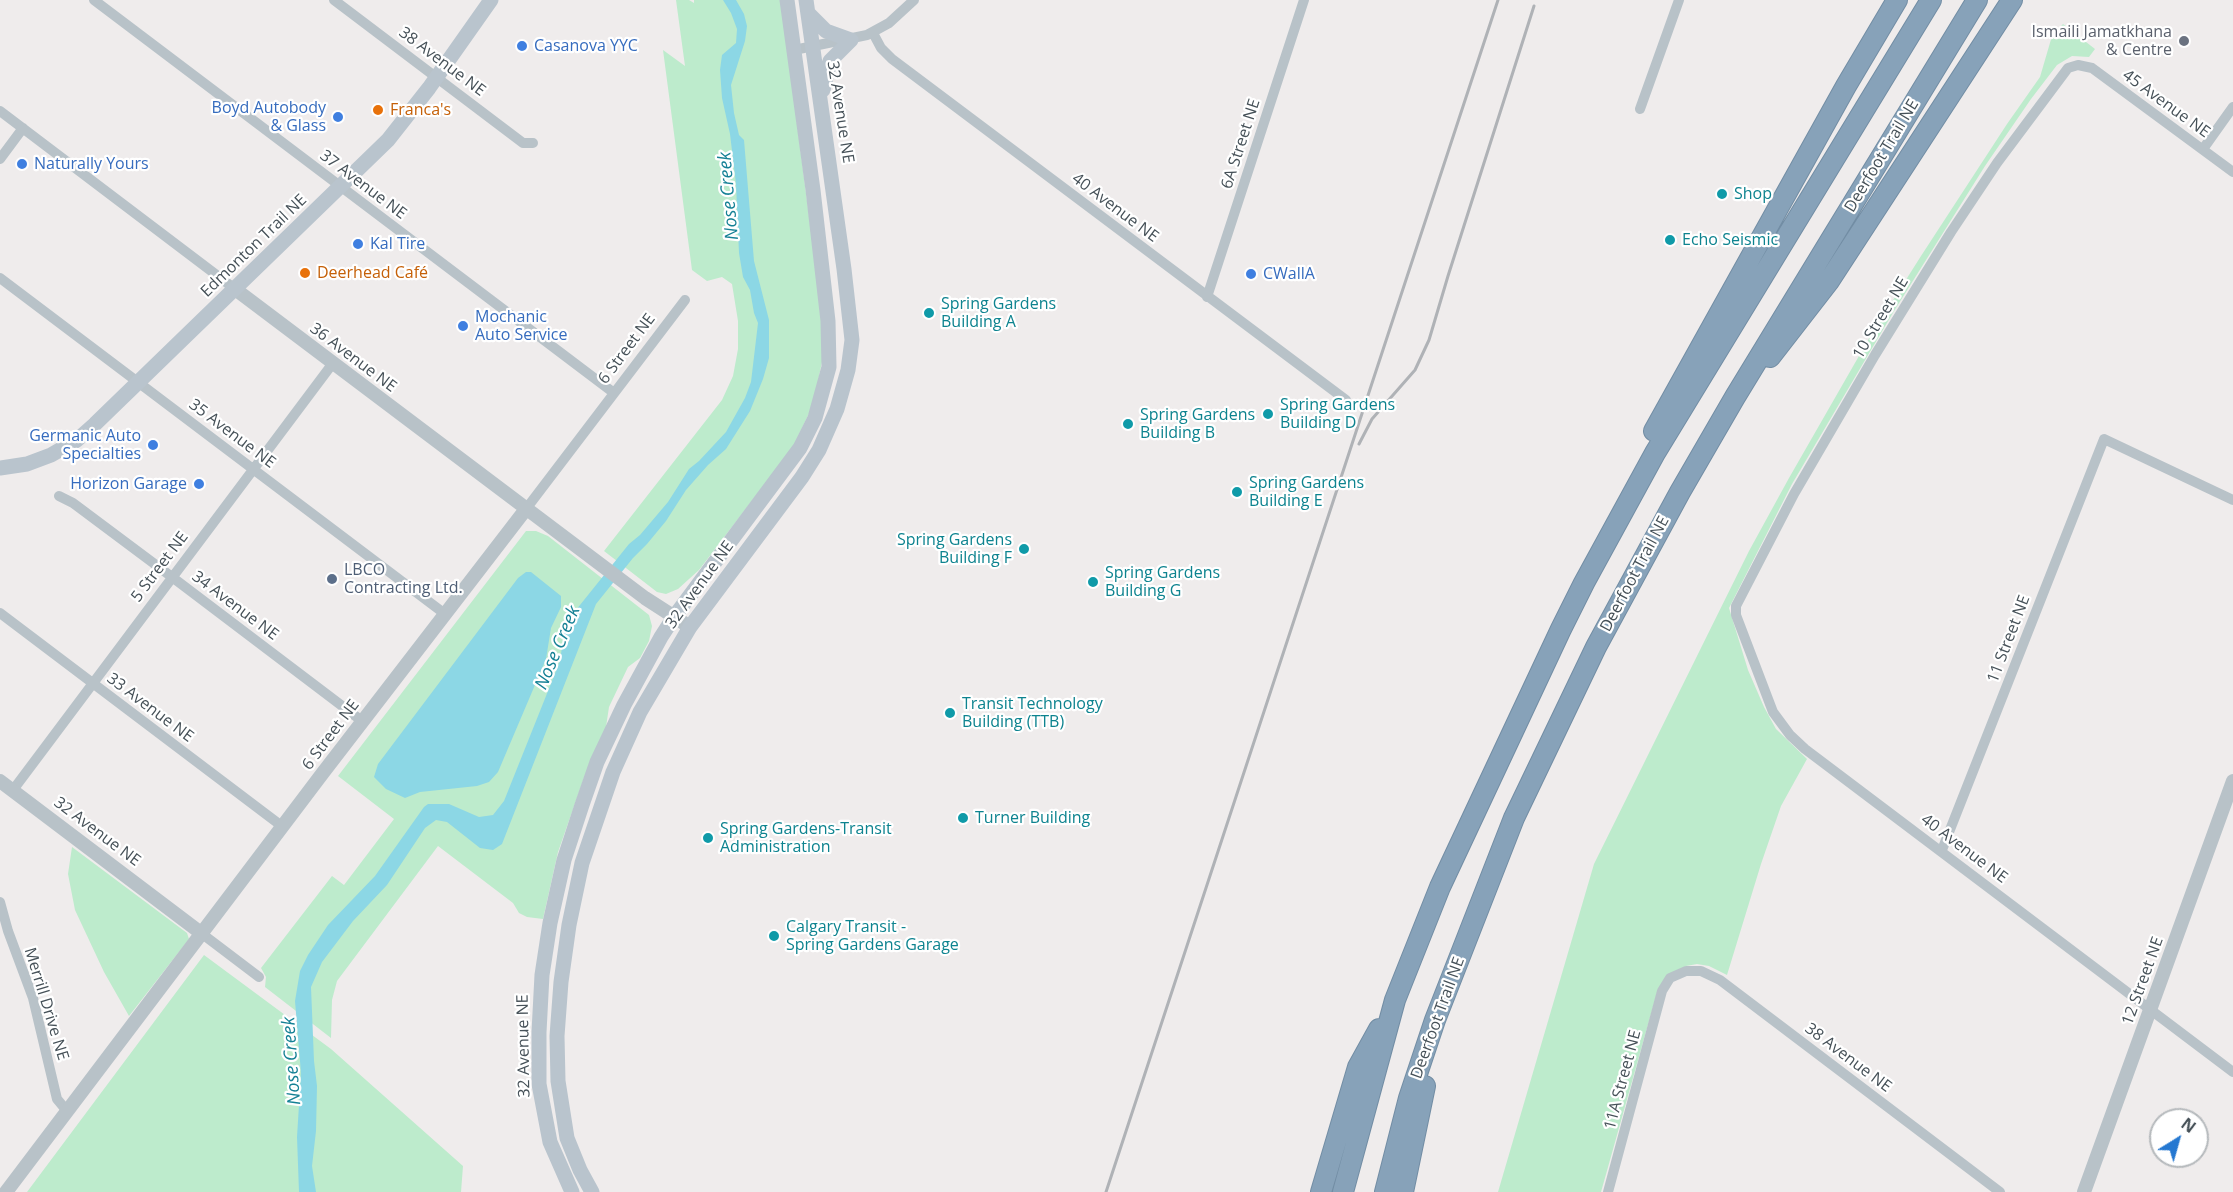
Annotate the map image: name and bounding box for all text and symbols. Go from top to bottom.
place label: Ismaili Jamatkhana & Centre [2032,22,2172,60]
street label: 38 Avenue NE [395,23,489,101]
marker: Ismaili Jamatkhana & Centre [2177,34,2191,48]
place label: Casanova YYC [534,36,638,56]
marker: Casanova YYC [515,39,529,53]
street label: 32 Avenue NE [822,60,858,164]
street label: 45 Avenue NE [2119,66,2213,142]
street label: Deerfoot Trail NE [1841,96,1923,216]
street label: 6A Street NE [1217,97,1265,191]
place label: Boyd Autobody & Glass [212,98,326,136]
place label: Franca's [390,100,451,120]
marker: Franca's [371,103,385,117]
marker: Boyd Autobody & Glass [331,110,345,124]
street label: 37 Avenue NE [316,146,410,224]
water label: Nose Creek [714,151,744,241]
place label: Naturally Yours [34,154,149,174]
marker: Naturally Yours [15,157,29,171]
street label: 40 Avenue NE [1068,169,1162,247]
place label: Shop [1734,184,1772,204]
marker: Shop [1715,187,1729,201]
street label: Edmonton Trail NE [197,191,311,301]
place label: Echo Seismic [1682,230,1778,250]
marker: Echo Seismic [1663,233,1677,247]
place label: Kal Tire [370,234,425,254]
marker: Kal Tire [351,237,365,251]
place label: Deerhead Café [317,263,428,283]
place label: CWallA [1263,264,1315,284]
marker: Deerhead Café [298,266,312,280]
marker: CWallA [1244,267,1258,281]
street label: 10 Street NE [1849,274,1913,362]
place label: Spring Gardens Building A [941,294,1056,332]
marker: Spring Gardens Building A [922,306,936,320]
place label: Mochanic Auto Service [475,307,567,345]
street label: 6 Street NE [594,310,660,388]
street label: 36 Avenue NE [306,319,400,397]
marker: Mochanic Auto Service [456,319,470,333]
street label: 35 Avenue NE [185,395,279,473]
place label: Spring Gardens Building D [1280,395,1395,433]
place label: Spring Gardens Building B [1140,405,1255,443]
marker: Spring Gardens Building D [1261,407,1275,421]
marker: Spring Gardens Building B [1121,417,1135,431]
place label: Germanic Auto Specialties [29,426,141,464]
marker: Germanic Auto Specialties [146,438,160,452]
place label: Spring Gardens Building E [1249,473,1364,511]
place label: Horizon Garage [70,474,187,494]
marker: Horizon Garage [192,477,206,491]
marker: Spring Gardens Building E [1230,485,1244,499]
street label: Deerfoot Trail NE [1596,513,1674,635]
street label: 5 Street NE [127,528,193,606]
place label: Spring Gardens Building F [897,530,1012,568]
street label: 32 Avenue NE [662,538,738,632]
marker: Spring Gardens Building F [1017,542,1031,556]
place label: LBCO Contracting Ltd. [344,560,463,598]
place label: Spring Gardens Building G [1105,563,1220,601]
street label: 34 Avenue NE [188,567,282,645]
marker: LBCO Contracting Ltd. [325,572,339,586]
marker: Spring Gardens Building G [1086,575,1100,589]
street label: 11 Street NE [1984,593,2034,685]
water label: Nose Creek [531,603,585,693]
street label: 33 Avenue NE [103,669,197,747]
place label: Transit Technology Building (TTB) [962,694,1103,732]
street label: 6 Street NE [298,696,364,774]
marker: Transit Technology Building (TTB) [943,706,957,720]
street label: 32 Avenue NE [50,793,144,871]
place label: Turner Building [975,808,1090,828]
street label: 40 Avenue NE [1917,810,2011,888]
marker: Turner Building [956,811,970,825]
place label: Spring Gardens-Transit Administration [720,819,892,857]
marker: Spring Gardens-Transit Administration [701,831,715,845]
place label: Calgary Transit - Spring Gardens Garage [786,917,959,955]
marker: Calgary Transit - Spring Gardens Garage [767,929,781,943]
street label: 12 Street NE [2118,934,2168,1028]
street label: Merrill Drive NE [20,945,72,1063]
street label: Deerfoot Trail NE [1407,955,1469,1081]
street label: 32 Avenue NE [514,994,534,1098]
water label: Nose Creek [278,1016,306,1106]
street label: 38 Avenue NE [1801,1019,1895,1097]
street label: 11A Street NE [1600,1028,1646,1132]
north arrow [2149,1108,2209,1168]
text: N [2177,1113,2200,1138]

